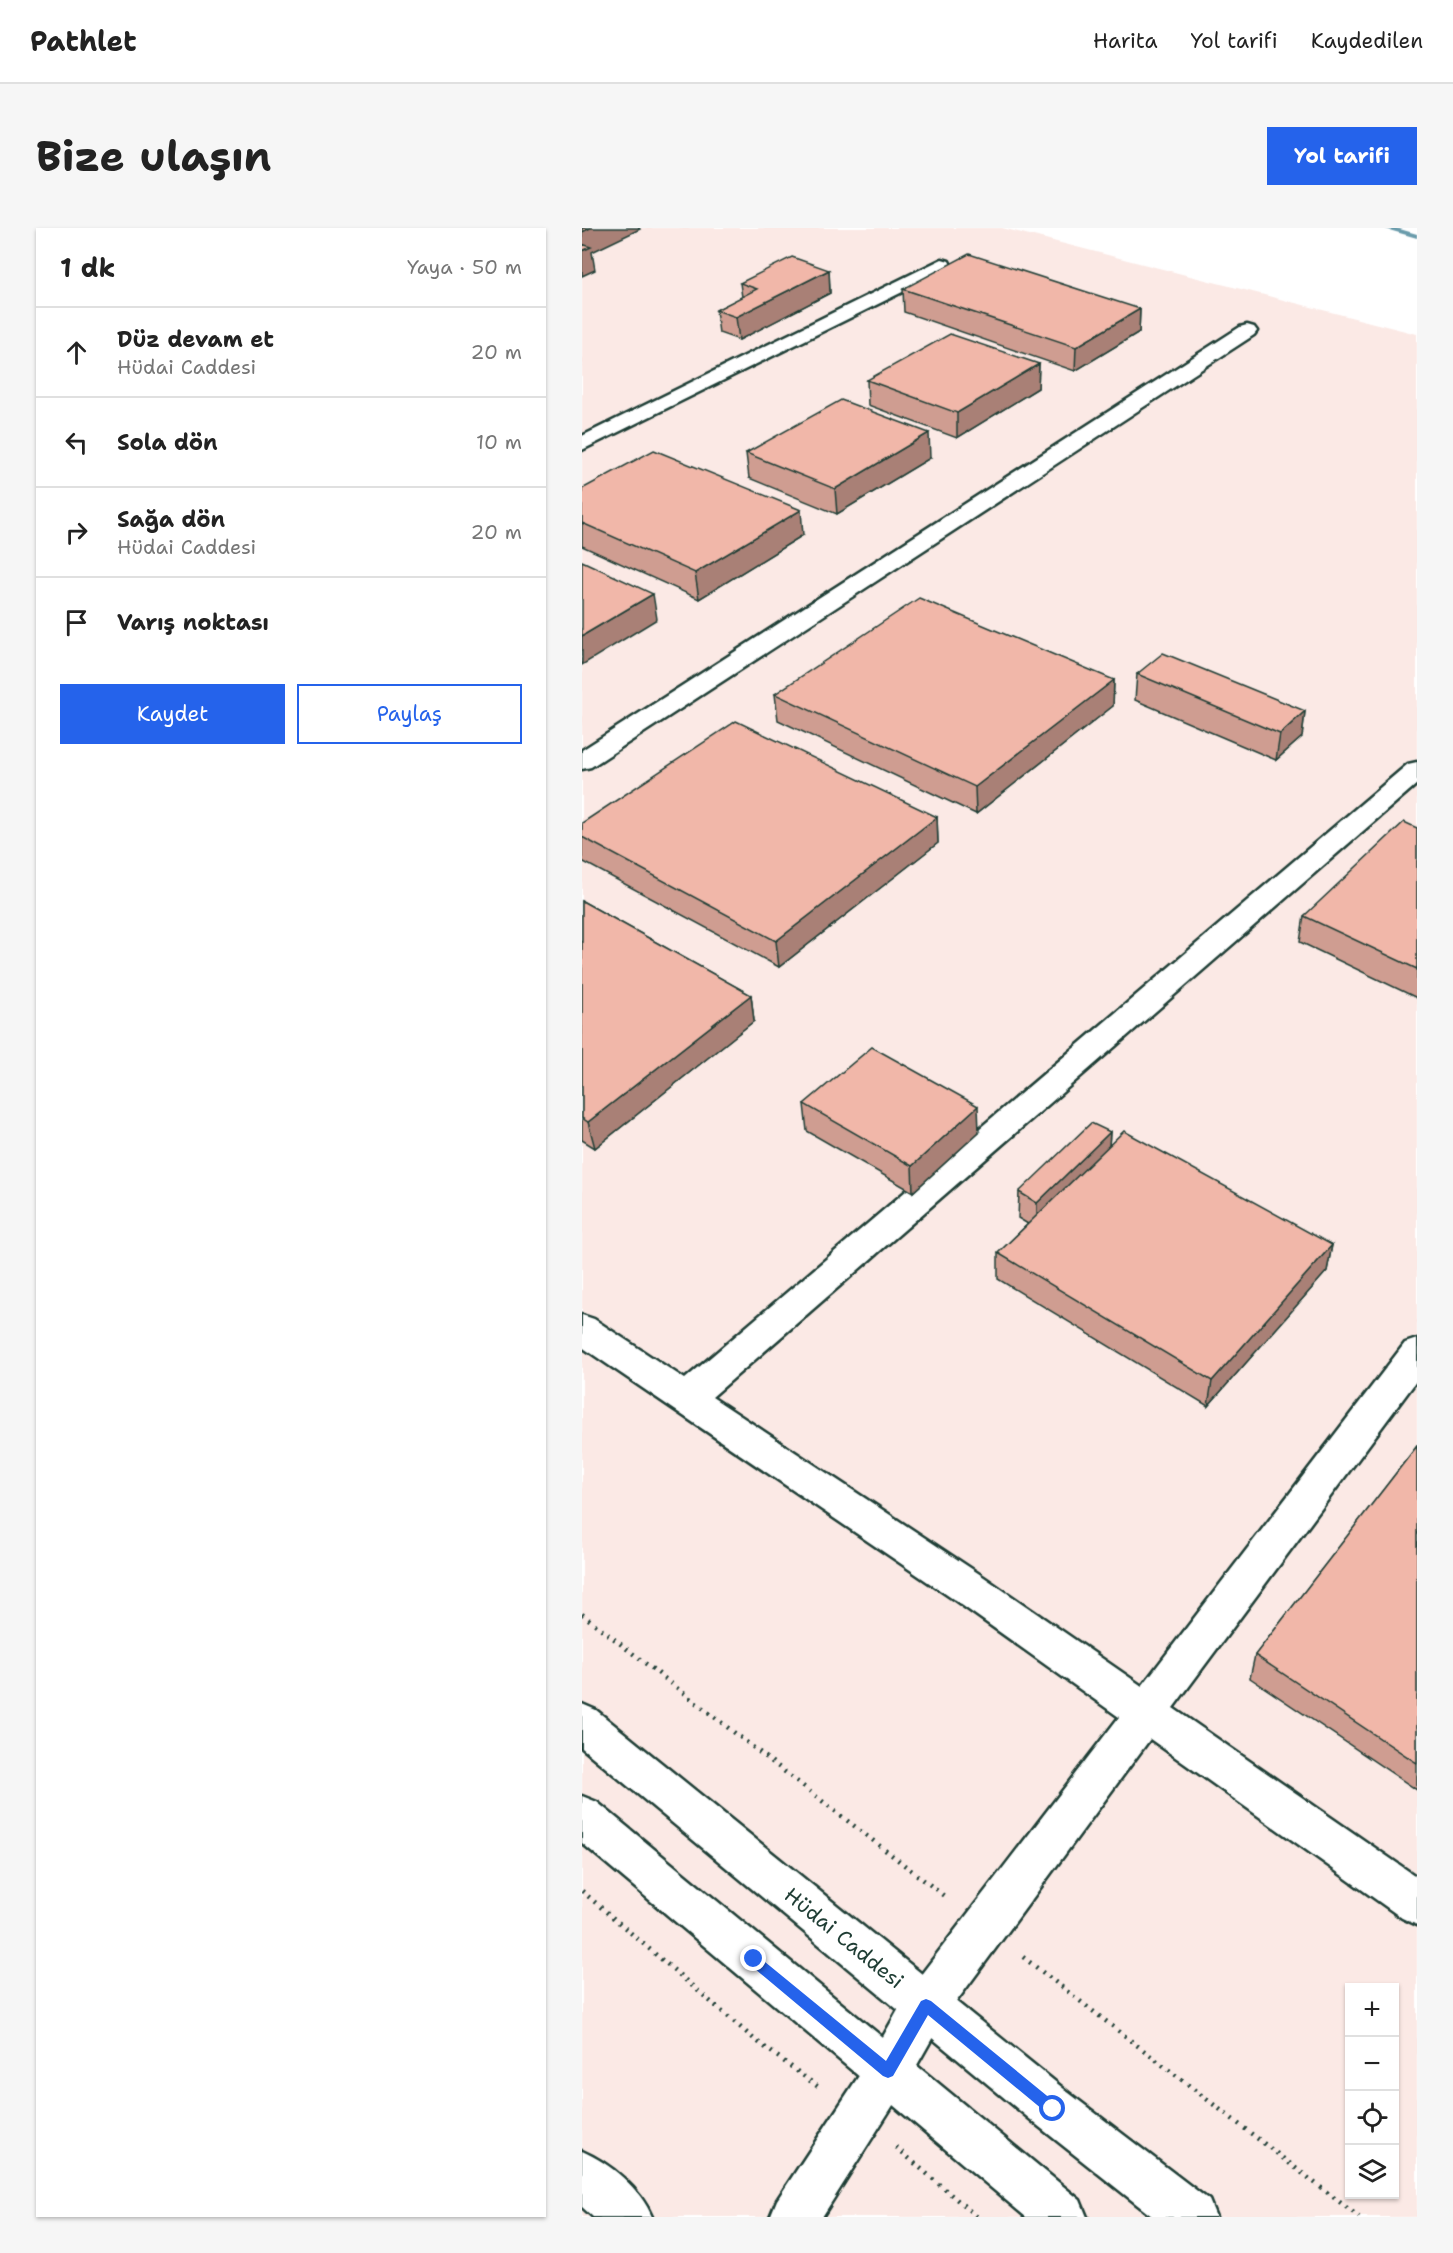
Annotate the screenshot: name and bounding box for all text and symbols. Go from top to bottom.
text: Pathlet [30,22,137,60]
text: Harita [1093,27,1158,55]
text: Yol tarifi [1191,27,1278,55]
text: Kaydedilen [1311,27,1423,55]
button: Yol tarifi [1267,127,1417,185]
text: Bize ulaşın [36,128,271,184]
text: 1 dk [60,250,115,285]
text: Yaya · 50 m [407,254,522,280]
text: Düz devam et [117,325,274,354]
icon: ahead [60,336,93,369]
text: 20 m [471,339,522,365]
text: Hüdai Caddesi [117,354,256,380]
icon: left [60,426,93,459]
text: Sola dön [117,428,218,457]
text: 10 m [476,429,522,455]
text: Sağa dön [117,505,225,534]
icon: right [60,516,93,549]
text: 20 m [471,519,522,545]
text: Hüdai Caddesi [117,534,256,560]
icon: arrive [60,606,93,639]
text: Varış noktası [117,608,269,637]
button: Kaydet [60,684,285,744]
button: Paylaş [297,684,522,744]
street label: Hüdai Caddesi [778,1881,910,1995]
route end [740,1945,766,1971]
map controls [1345,1983,1399,2199]
button: + [1345,1983,1399,2037]
button: − [1345,2037,1399,2091]
button: locate [1345,2091,1399,2145]
route start [1039,2095,1065,2121]
button: layers [1345,2145,1399,2199]

